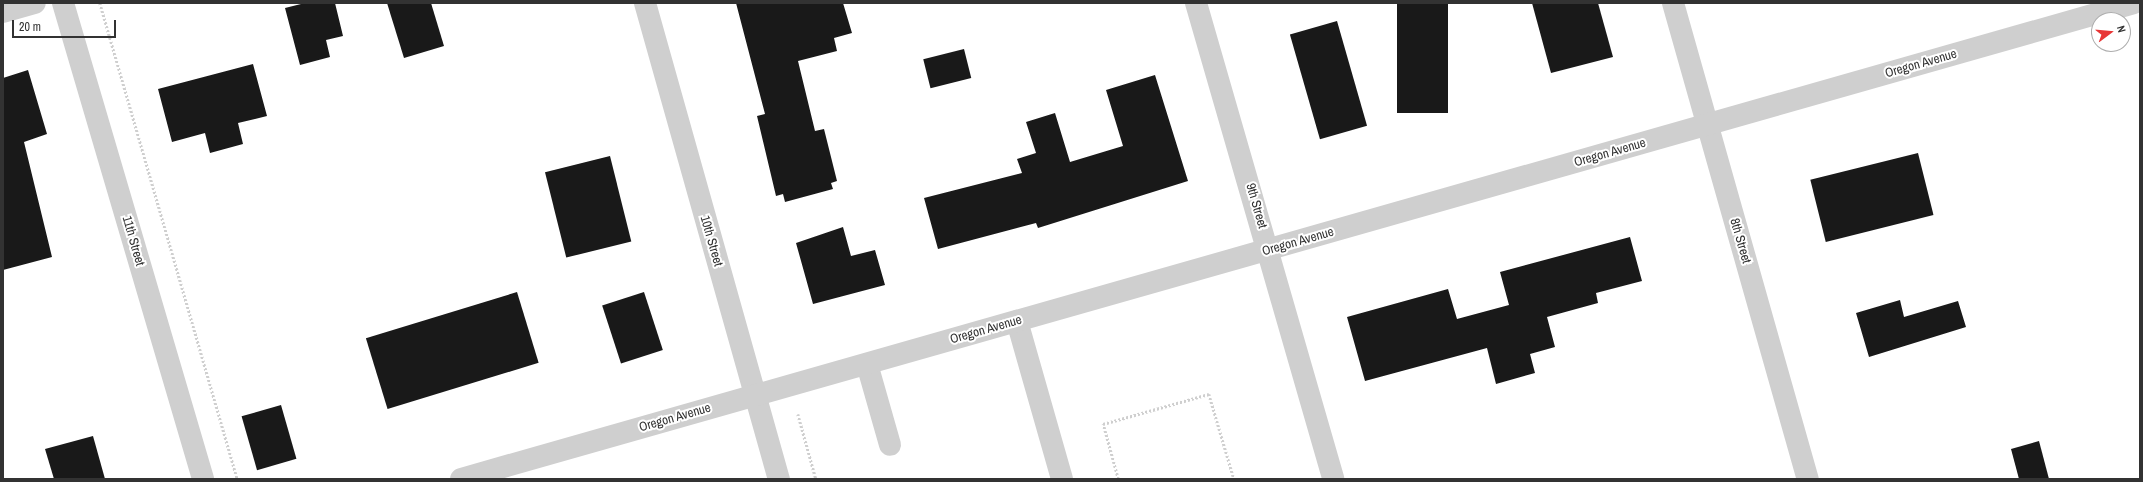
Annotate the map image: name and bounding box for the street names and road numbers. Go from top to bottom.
street label: Oregon Avenue [1883,46,1959,82]
street label: Oregon Avenue [1572,135,1648,171]
street label: 9th Street [1242,182,1270,230]
street label: 11th Street [118,214,148,268]
street label: 10th Street [696,214,726,268]
street label: 8th Street [1726,217,1754,265]
street label: Oregon Avenue [1260,224,1336,260]
street label: Oregon Avenue [948,312,1024,348]
street label: Oregon Avenue [637,400,713,436]

